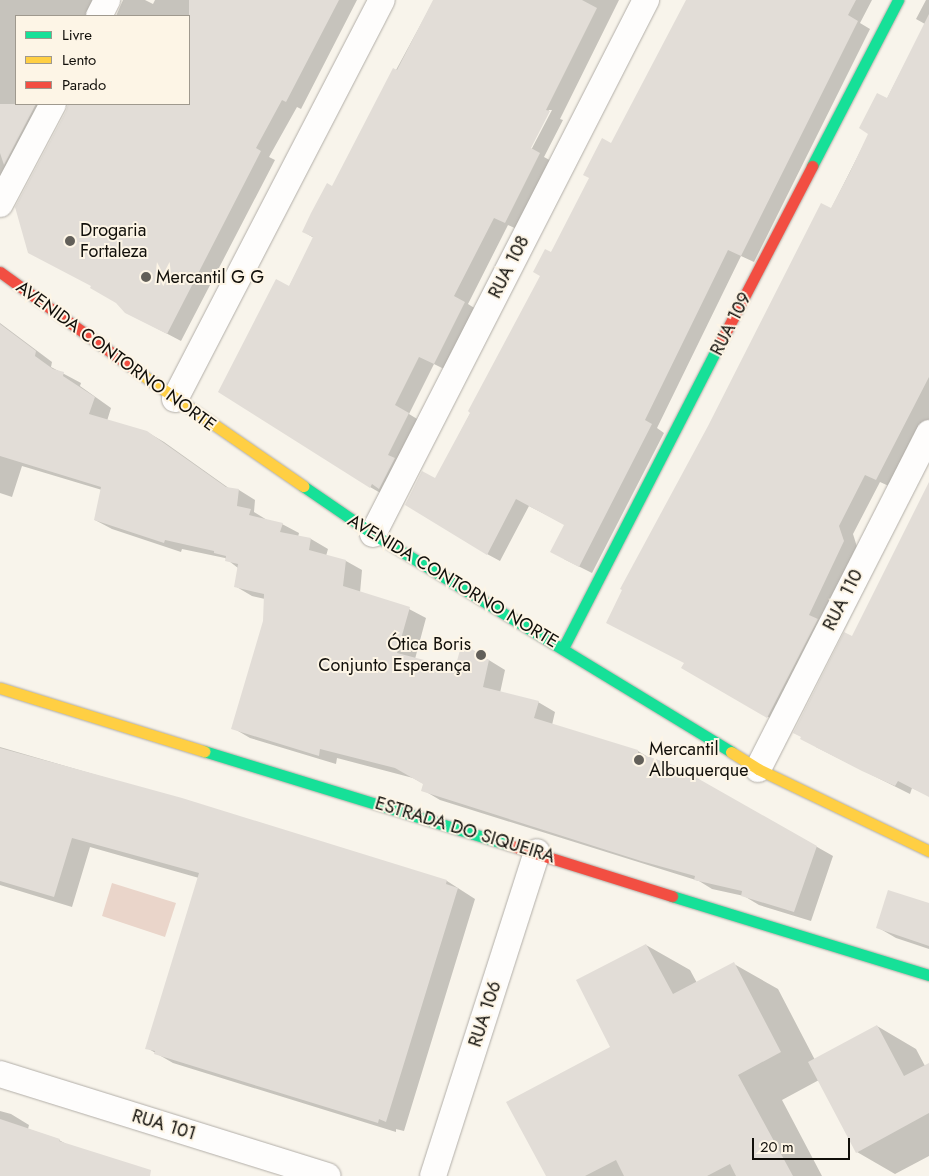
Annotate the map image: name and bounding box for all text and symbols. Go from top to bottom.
legend [15,15,190,105]
text: Livre [62,24,92,46]
text: Lento [62,49,96,71]
text: Parado [62,74,106,96]
place label: Drogaria Fortaleza [80,220,148,262]
street label: RUA 108 [484,232,534,302]
marker: Drogaria Fortaleza [64,235,76,247]
place label: Mercantil G G [156,266,264,288]
marker: Mercantil G G [140,271,152,283]
street label: AVENIDA CONTORNO NORTE [12,276,220,436]
street label: RUA 109 [706,289,756,359]
street label: AVENIDA CONTORNO NORTE [344,510,562,652]
street label: RUA 110 [818,566,868,634]
place label: Ótica Boris Conjunto Esperança [318,634,471,676]
marker: Ótica Boris Conjunto Esperança [475,649,487,661]
place label: Mercantil Albuquerque [649,739,749,782]
marker: Mercantil Albuquerque [633,754,645,766]
street label: ESTRADA DO SIQUEIRA [372,792,558,868]
street label: RUA 106 [464,978,506,1050]
street label: RUA 101 [129,1105,199,1145]
scale bar [754,1128,852,1160]
text: 20 m [760,1136,794,1158]

